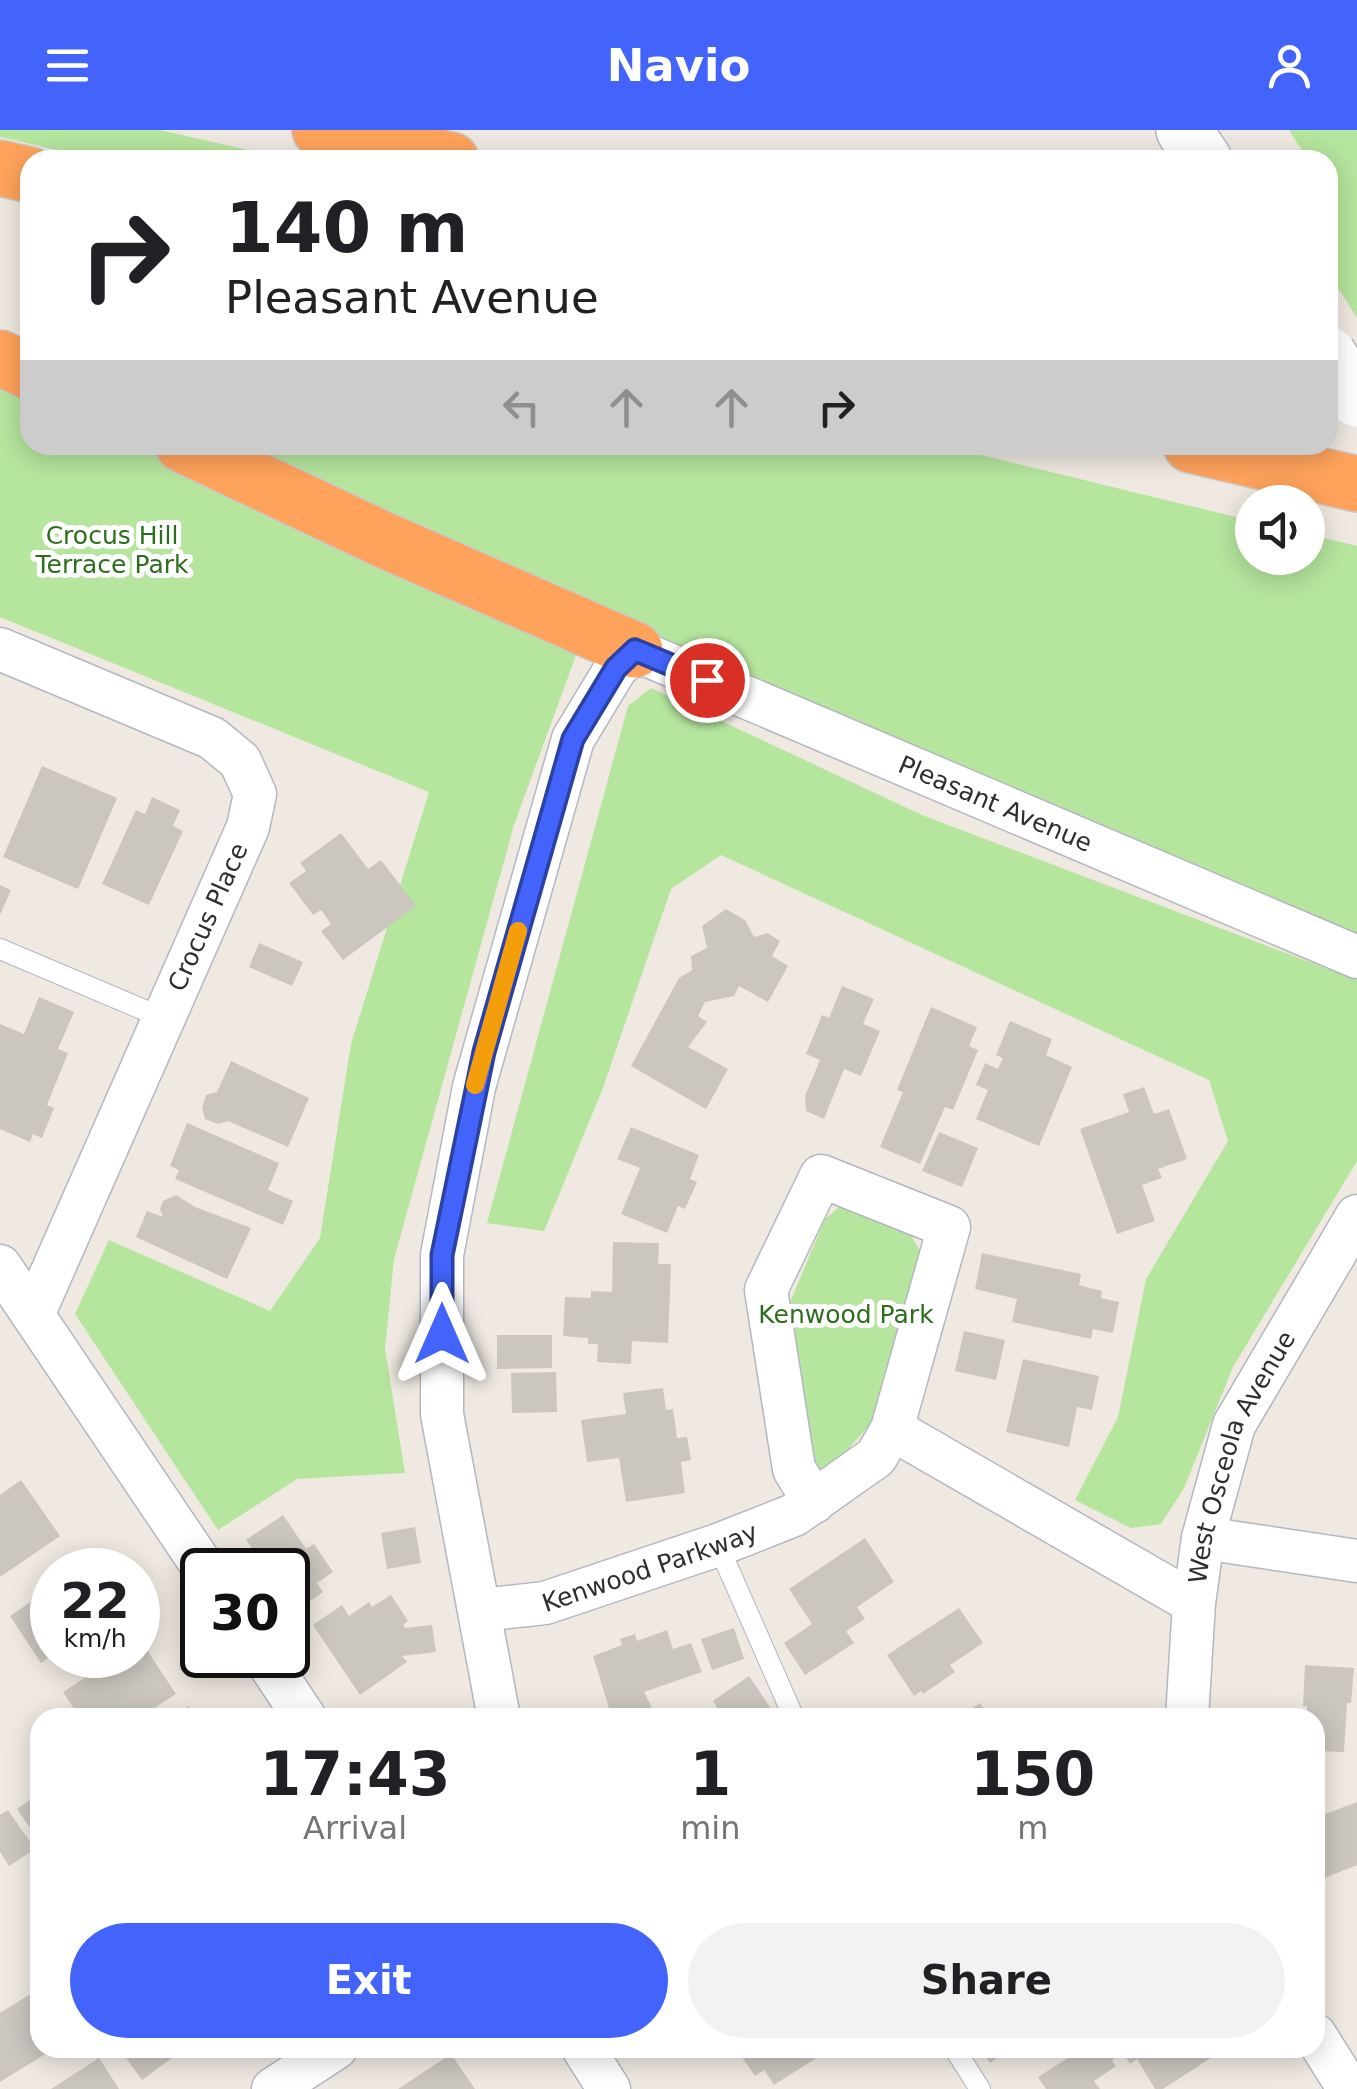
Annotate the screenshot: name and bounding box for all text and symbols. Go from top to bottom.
icon: menu [40,38,95,93]
icon: person [1262,38,1317,93]
text: Navio [607,39,750,92]
text: 140 m [225,187,468,269]
icon: right [60,190,190,320]
text: Pleasant Avenue [225,271,599,324]
icon: left [494,380,549,435]
icon: ahead [599,380,654,435]
icon: ahead [704,380,759,435]
icon: right [809,380,864,435]
map controls [1235,485,1325,575]
button: sound [1235,485,1325,575]
park label: Crocus Hill Terrace Park [35,521,189,579]
pin [665,638,750,723]
icon: arrive [680,653,735,708]
street label: Pleasant Avenue [894,749,1097,857]
street label: Crocus Place [162,838,254,996]
position arrow [390,1282,494,1386]
park label: Kenwood Park [758,1300,934,1329]
street label: West Osceola Avenue [1182,1326,1301,1585]
street label: Kenwood Parkway [538,1516,762,1617]
speed limit sign: 30 [180,1548,310,1678]
text: 22 [60,1572,130,1630]
text: km/h [63,1624,127,1653]
text: 17:43 [260,1739,451,1809]
text: 1 [689,1739,731,1809]
text: 150 [970,1739,1095,1809]
text: Arrival [303,1809,407,1847]
text: min [680,1809,741,1847]
text: m [1017,1809,1048,1847]
button: Exit [70,1923,668,2038]
button: Share [688,1923,1285,2038]

